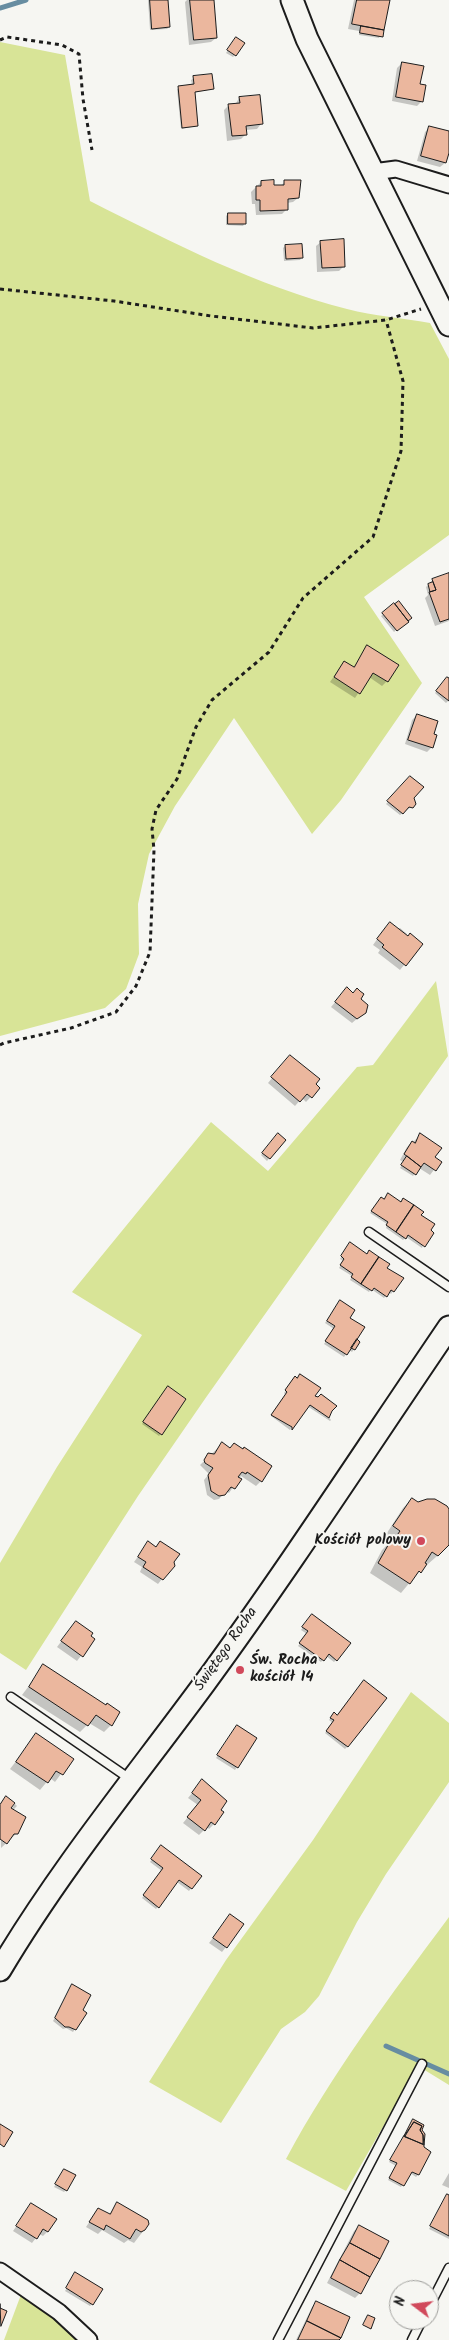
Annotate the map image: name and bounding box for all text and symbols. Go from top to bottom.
place label: Kościół polowy [314,1532,411,1550]
marker: Kościół polowy [415,1535,427,1547]
street label: Świętego Rocha [192,1605,262,1695]
place label: Św. Rocha kościół 14 [250,1652,317,1687]
marker: Św. Rocha kościół 14 [234,1664,246,1676]
north arrow [389,2280,439,2330]
text: N [389,2294,412,2308]

